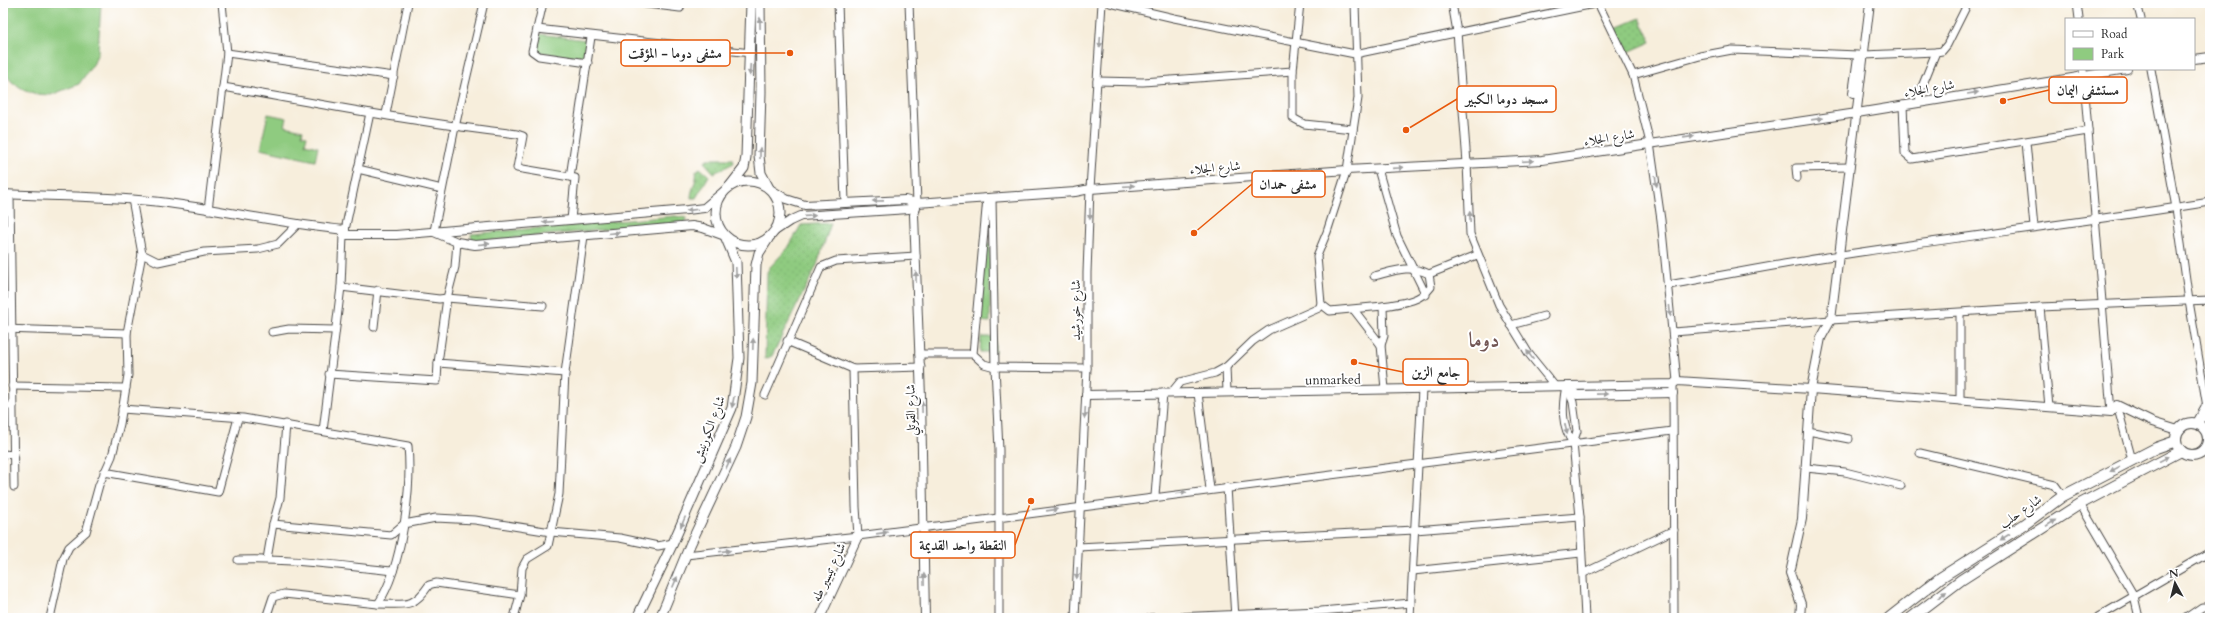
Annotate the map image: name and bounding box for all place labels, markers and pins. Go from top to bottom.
callout: مشفى دوما - المؤقت [621,40,730,66]
callout: مستشفى اليمان [2049,77,2127,103]
callout: مسجد دوما الكبير [1457,86,1556,112]
callout: مشفى حمدان [1252,171,1325,197]
callout: جامع الزين [1403,359,1468,385]
callout: النقطة واحد القديمة [911,532,1015,558]

